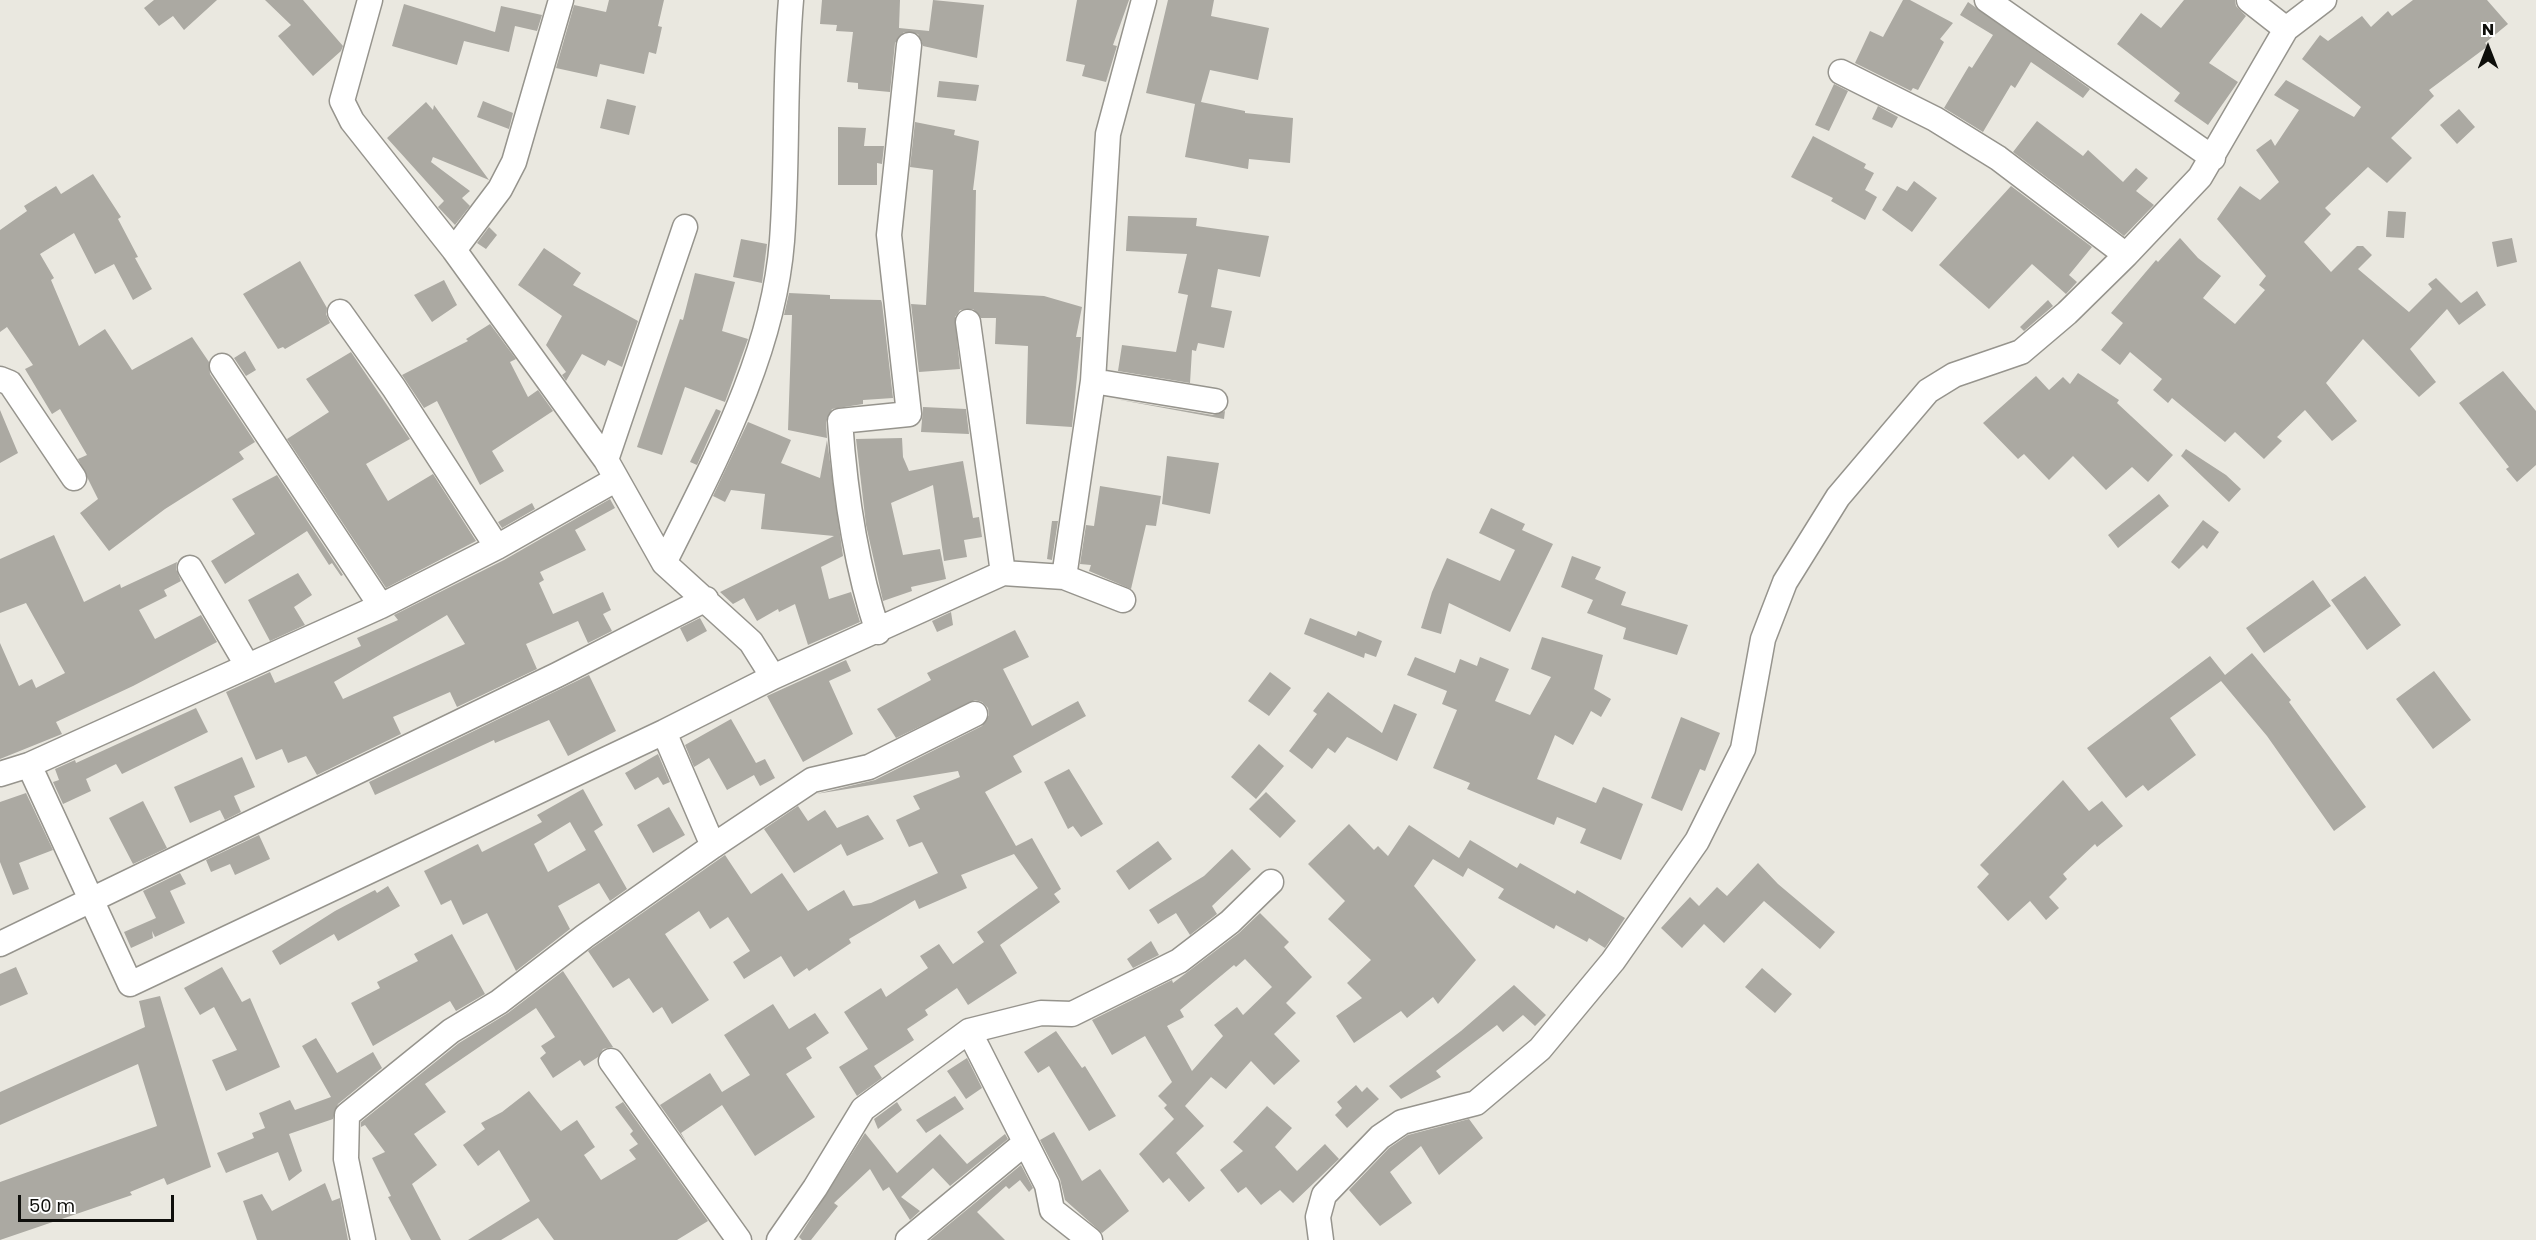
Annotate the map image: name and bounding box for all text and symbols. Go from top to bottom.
north arrow [2458,18,2518,78]
text: N [2482,18,2494,41]
scale bar [21,1183,177,1221]
text: 50 m [29,1193,75,1218]

